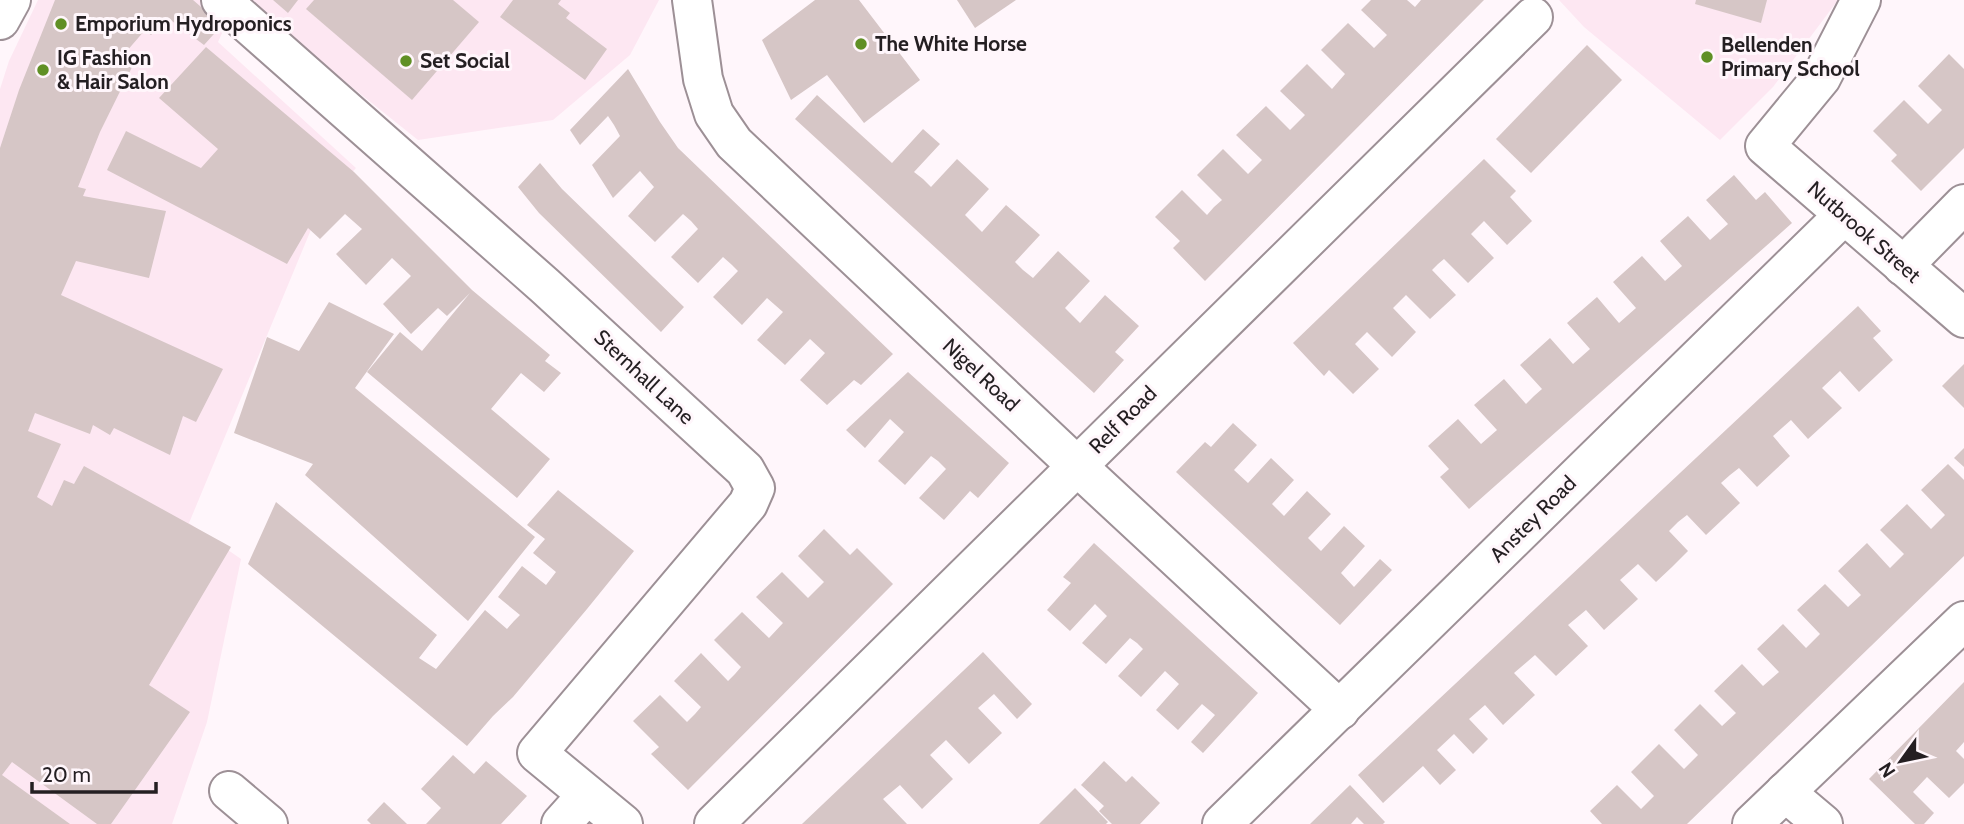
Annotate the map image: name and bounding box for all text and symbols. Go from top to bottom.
place label: Emporium Hydroponics [75,11,292,36]
marker: Emporium Hydroponics [53,16,69,32]
place label: The White Horse [875,31,1027,56]
place label: Bellenden Primary School [1721,32,1860,81]
marker: The White Horse [853,36,869,52]
place label: IG Fashion & Hair Salon [57,45,169,94]
place label: Set Social [420,48,510,73]
marker: Bellenden Primary School [1699,49,1715,65]
marker: Set Social [398,53,414,69]
marker: IG Fashion & Hair Salon [35,62,51,78]
street label: Nutbrook Street [1803,176,1926,288]
street label: Sternhall Lane [589,324,700,429]
street label: Nigel Road [938,333,1025,416]
street label: Relf Road [1084,381,1162,459]
street label: Anstey Road [1484,470,1581,567]
north arrow [1866,726,1936,796]
scale bar [32,750,156,794]
text: N [1874,758,1900,782]
text: 20 m [42,762,91,787]

